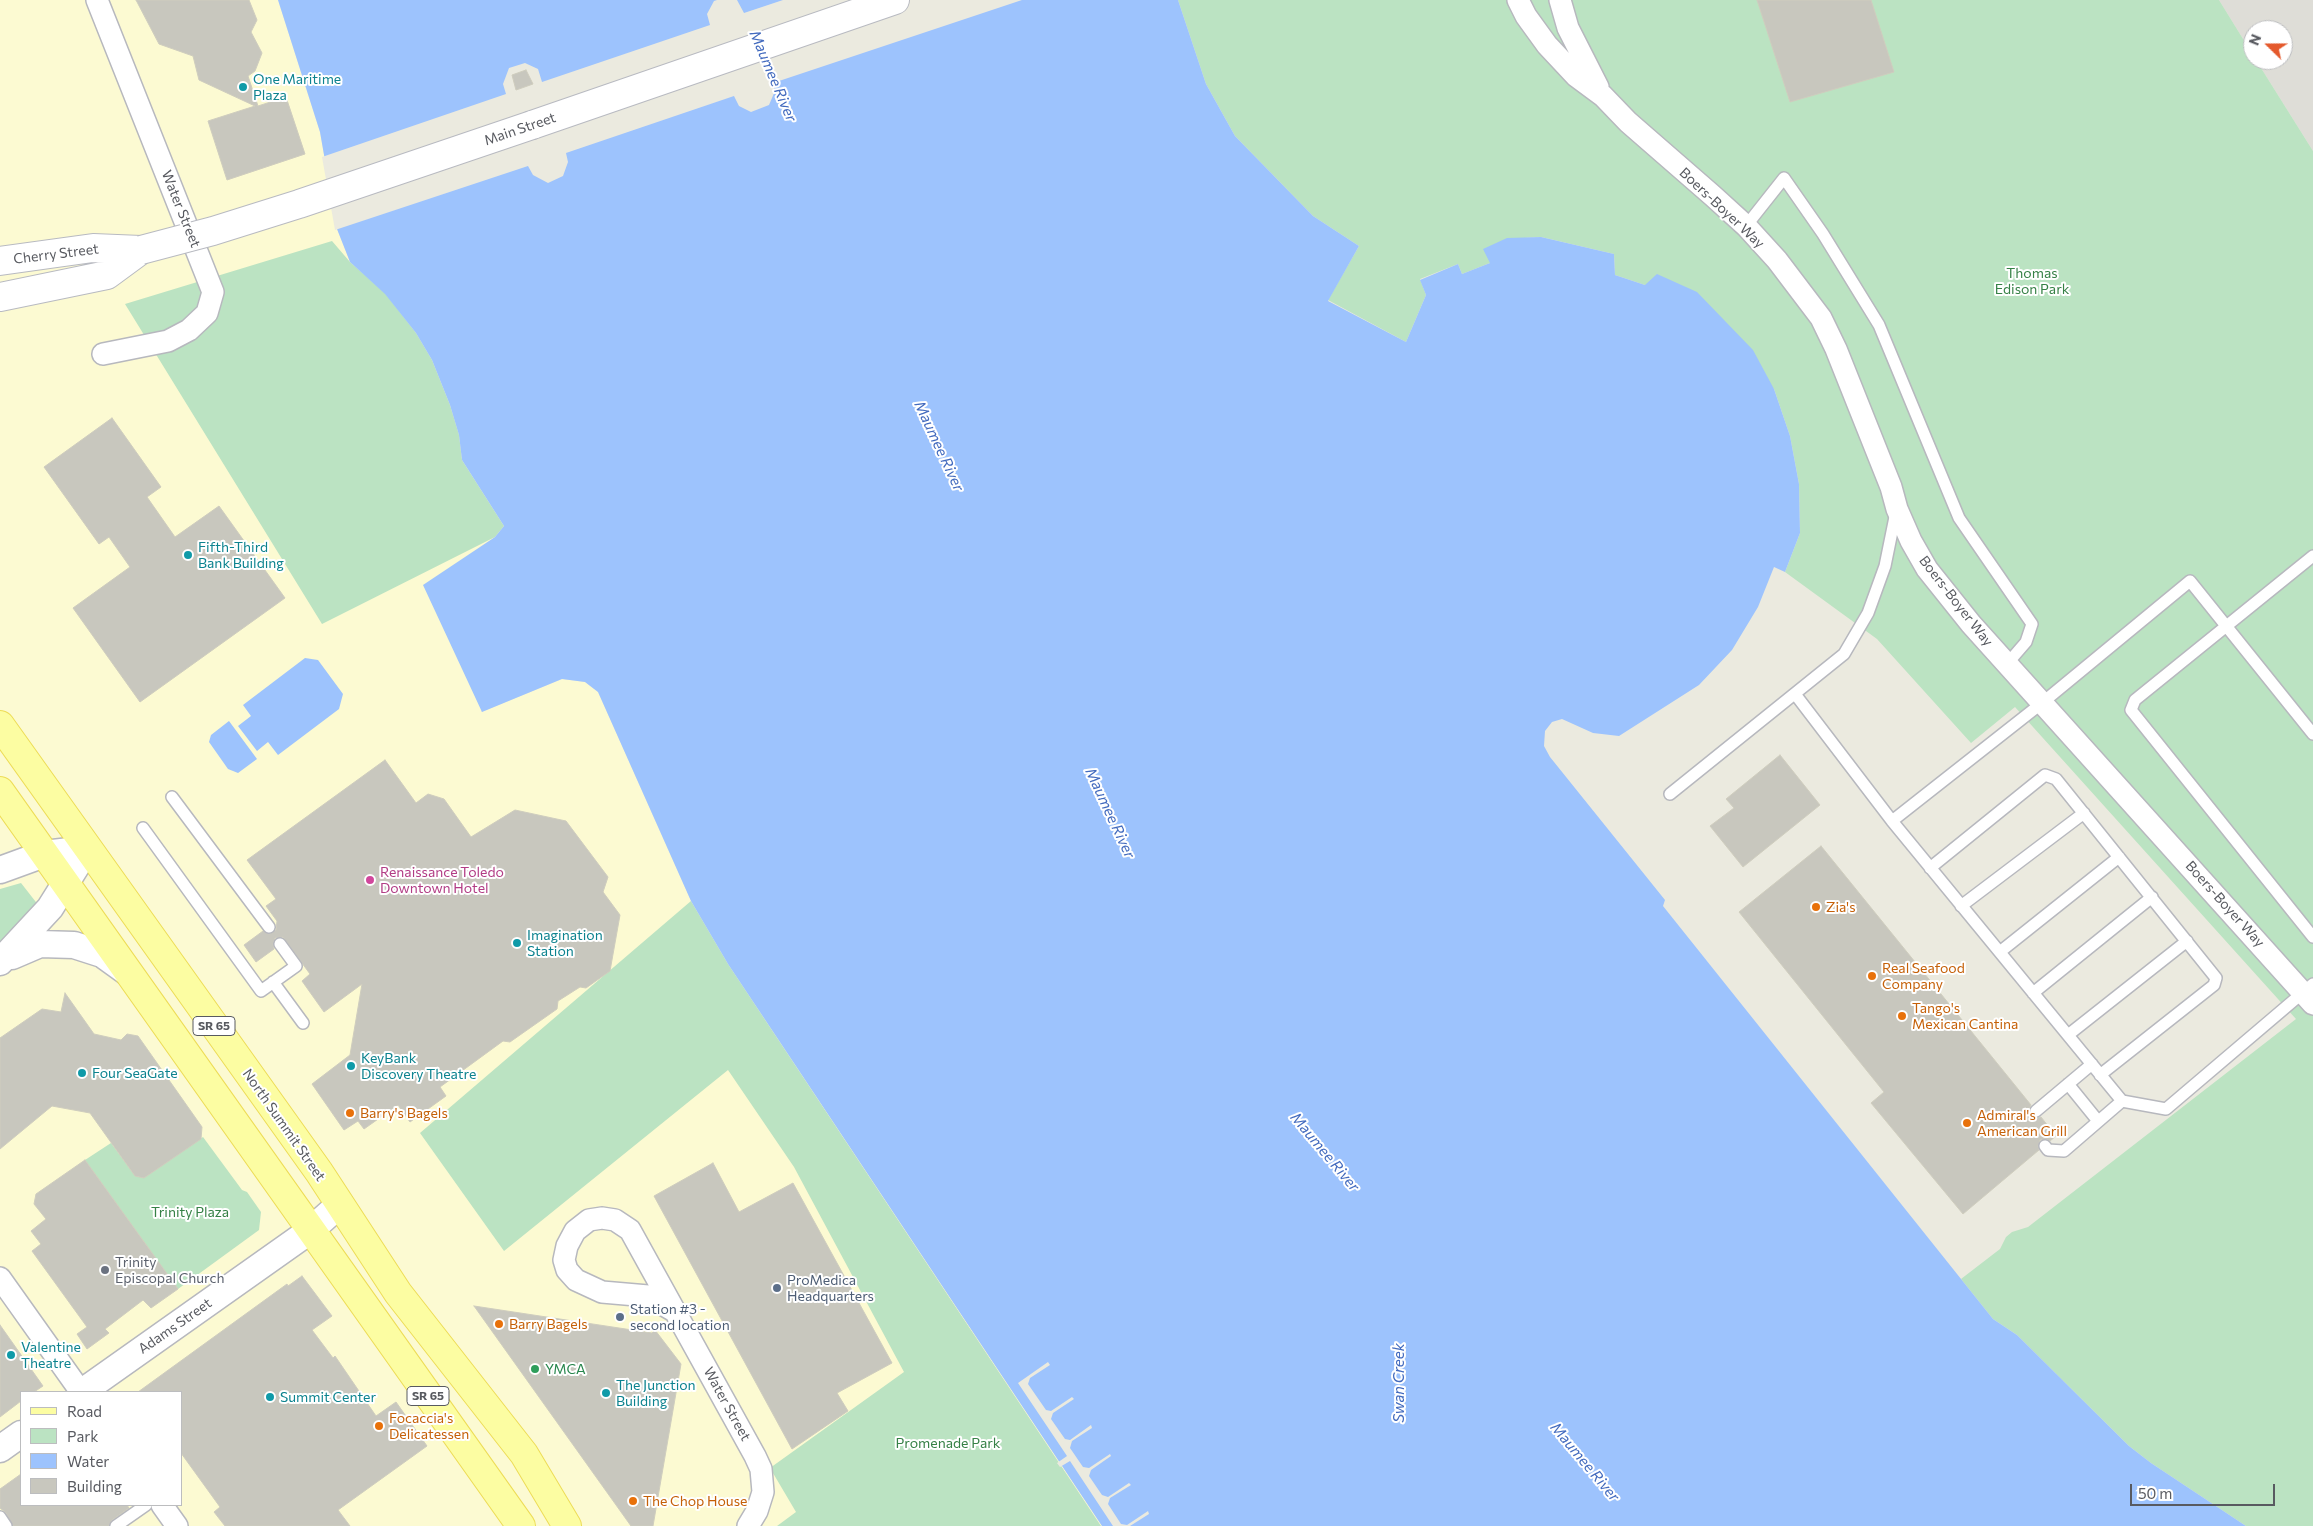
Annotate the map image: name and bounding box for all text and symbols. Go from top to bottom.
north arrow [2243,20,2293,70]
water label: Maumee River [746,28,800,124]
text: N [2245,32,2264,48]
place label: One Maritime Plaza [253,71,341,104]
marker: One Maritime Plaza [237,81,249,93]
street label: Main Street [482,109,558,149]
street label: Boers-Boyer Way [1676,164,1768,252]
street label: Water Street [158,168,204,250]
street label: Cherry Street [12,240,100,268]
park label: Thomas Edison Park [1995,265,2069,298]
water label: Maumee River [910,398,968,494]
place label: Fifth-Third Bank Building [198,539,284,572]
marker: Fifth-Third Bank Building [182,549,194,561]
street label: Boers-Boyer Way [1915,552,1997,650]
water label: Maumee River [1081,765,1139,861]
street label: Boers-Boyer Way [2182,857,2268,951]
place label: Renaissance Toledo Downtown Hotel [380,864,504,896]
marker: Renaissance Toledo Downtown Hotel [364,874,376,886]
place label: Zia's [1826,899,1856,915]
marker: Zia's [1810,901,1822,913]
place label: Imagination Station [527,927,603,960]
marker: Imagination Station [511,937,523,949]
place label: Real Seafood Company [1882,960,1965,992]
marker: Real Seafood Company [1866,970,1878,982]
place label: Tango's Mexican Cantina [1912,1000,2018,1032]
marker: Tango's Mexican Cantina [1896,1010,1908,1022]
road number: SR 65 [193,1016,235,1036]
place label: KeyBank Discovery Theatre [361,1050,476,1082]
marker: KeyBank Discovery Theatre [345,1060,357,1072]
place label: Four SeaGate [92,1065,178,1081]
street label: North Summit Street [239,1066,329,1184]
marker: Four SeaGate [76,1067,88,1079]
place label: Barry's Bagels [360,1105,448,1121]
marker: Barry's Bagels [344,1107,356,1119]
place label: Admiral's American Grill [1977,1107,2067,1140]
water label: Maumee River [1287,1109,1363,1195]
marker: Admiral's American Grill [1961,1117,1973,1129]
park label: Trinity Plaza [151,1204,229,1220]
place label: Trinity Episcopal Church [115,1254,224,1286]
marker: Trinity Episcopal Church [99,1264,111,1276]
place label: ProMedica Headquarters [787,1272,874,1304]
marker: ProMedica Headquarters [771,1282,783,1294]
street label: Adams Street [135,1295,215,1357]
place label: Station #3 - second location [630,1301,730,1334]
marker: Station #3 - second location [614,1311,626,1323]
place label: Barry Bagels [509,1316,588,1332]
marker: Barry Bagels [493,1318,505,1330]
place label: Valentine Theatre [21,1339,81,1371]
water label: Swan Creek [1390,1343,1408,1423]
marker: Valentine Theatre [5,1349,17,1361]
place label: YMCA [545,1361,586,1377]
marker: YMCA [529,1363,541,1375]
street label: Water Street [700,1364,754,1444]
place label: The Junction Building [616,1377,696,1410]
road number: SR 65 [407,1386,449,1405]
marker: The Junction Building [600,1387,612,1399]
place label: Summit Center [280,1389,376,1405]
legend [20,1391,182,1506]
marker: Summit Center [264,1391,276,1403]
text: Road [67,1402,102,1420]
place label: Focaccia's Delicatessen [389,1410,469,1442]
water label: Maumee River [1547,1419,1623,1505]
marker: Focaccia's Delicatessen [373,1420,385,1432]
text: Park [67,1427,98,1445]
park label: Promenade Park [896,1435,1000,1451]
text: Water [67,1452,109,1470]
scale bar [2133,1474,2278,1506]
text: Building [67,1477,122,1495]
text: 50 m [2138,1484,2172,1502]
place label: The Chop House [643,1493,747,1509]
marker: The Chop House [627,1495,639,1507]

